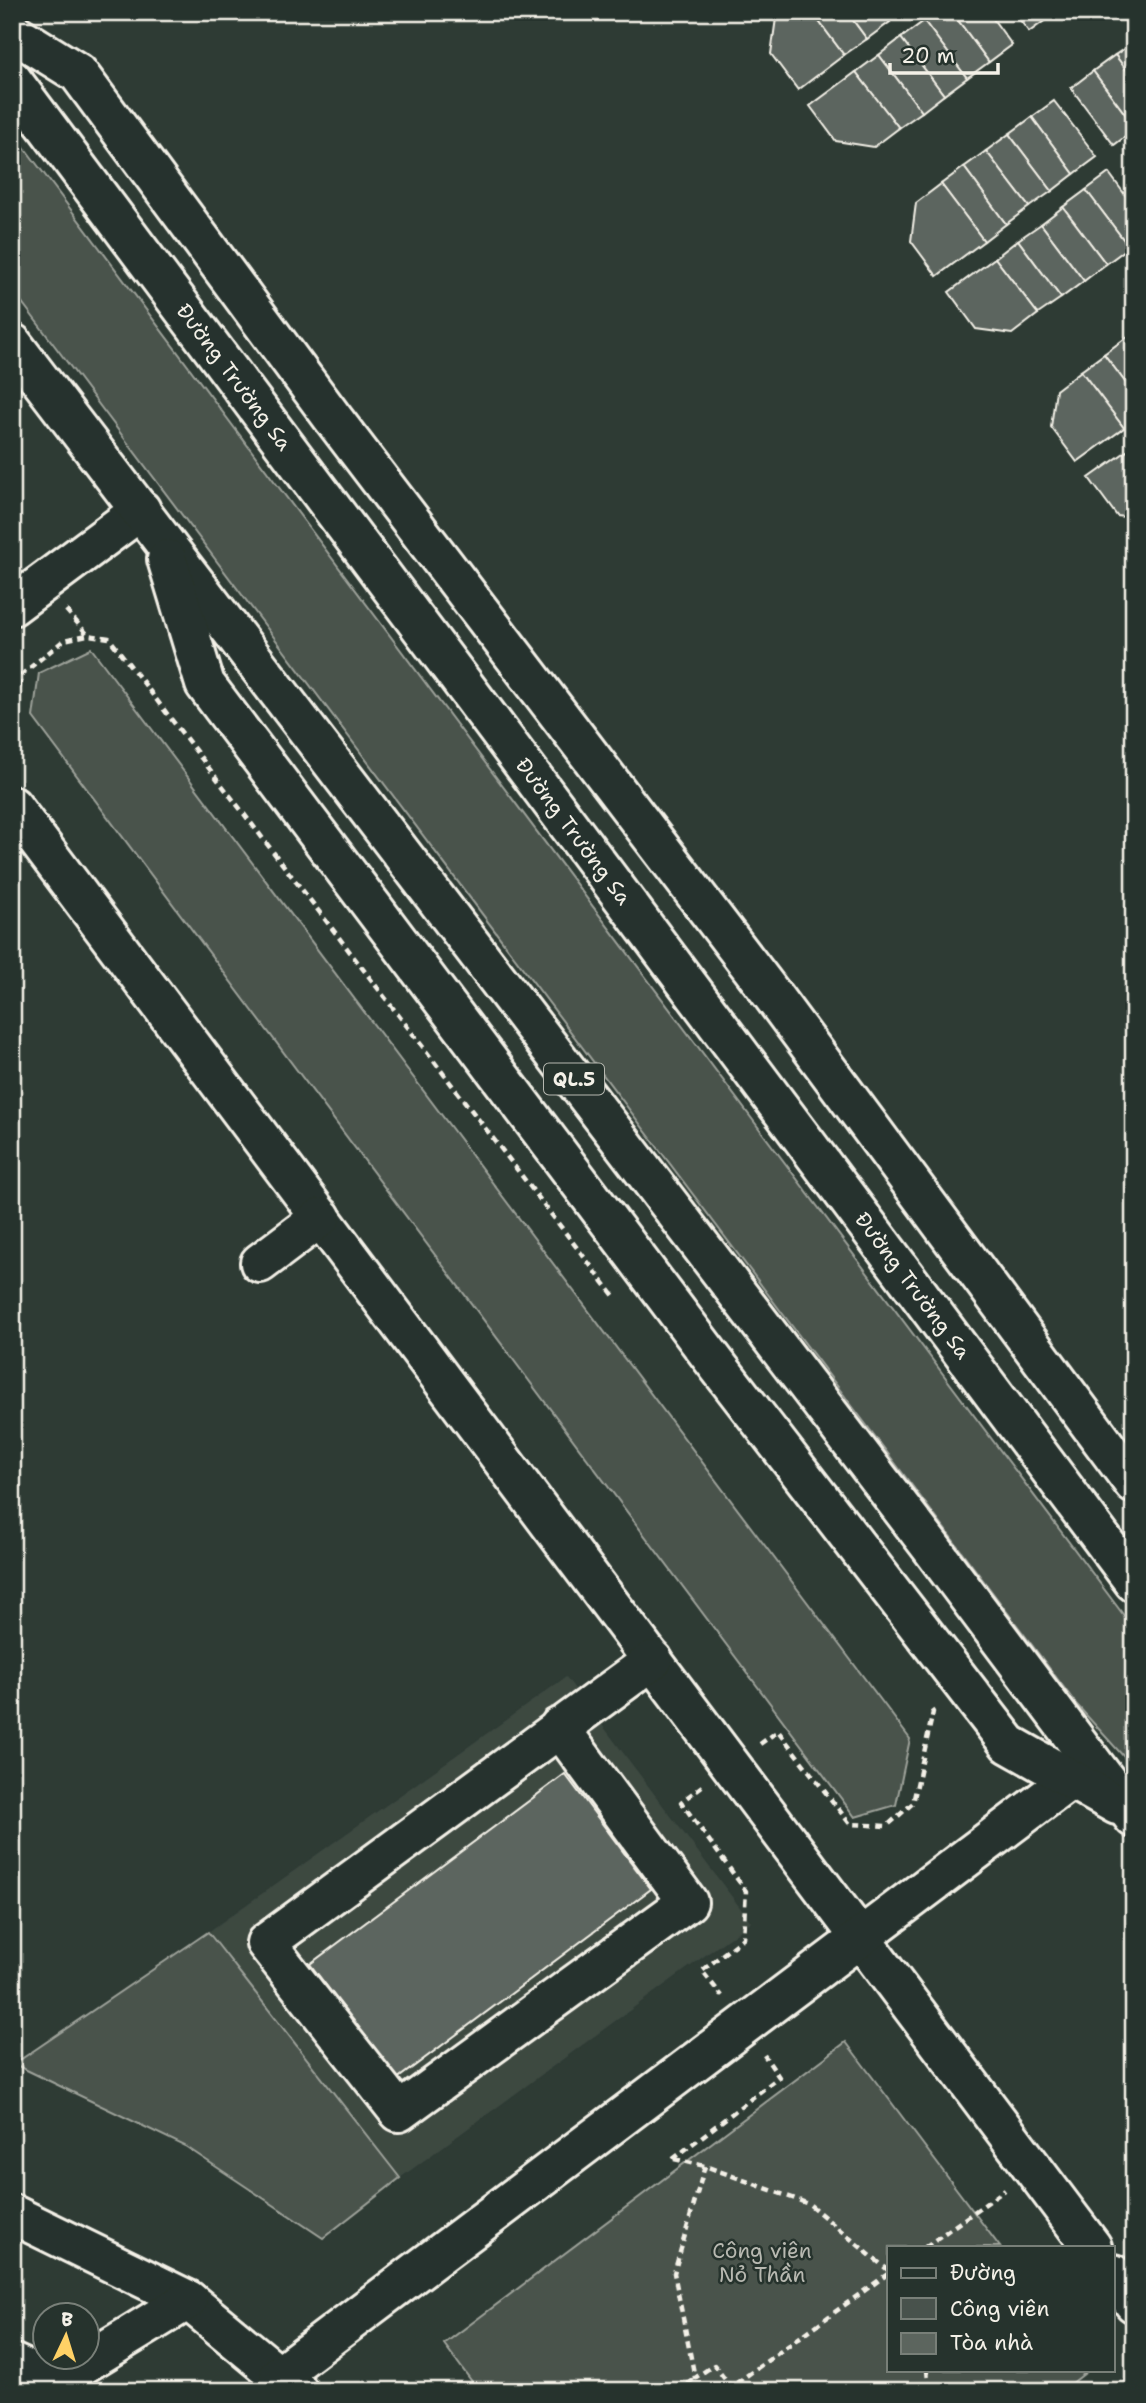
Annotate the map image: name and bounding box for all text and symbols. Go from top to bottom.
scale bar [890,32,999,76]
text: 20 m [901,42,955,70]
street label: Đường Trường Sa [170,298,298,457]
street label: Đường Trường Sa [509,752,638,911]
road number: QL.5 [544,1064,604,1094]
street label: Đường Trường Sa [848,1206,977,1365]
park label: Công viên Nỏ Thần [712,2237,812,2289]
legend [887,2246,1114,2372]
text: Đường [950,2259,1016,2287]
text: Công viên [950,2295,1049,2323]
north arrow [32,2302,102,2372]
text: B [60,2307,74,2332]
text: Tòa nhà [950,2329,1033,2357]

